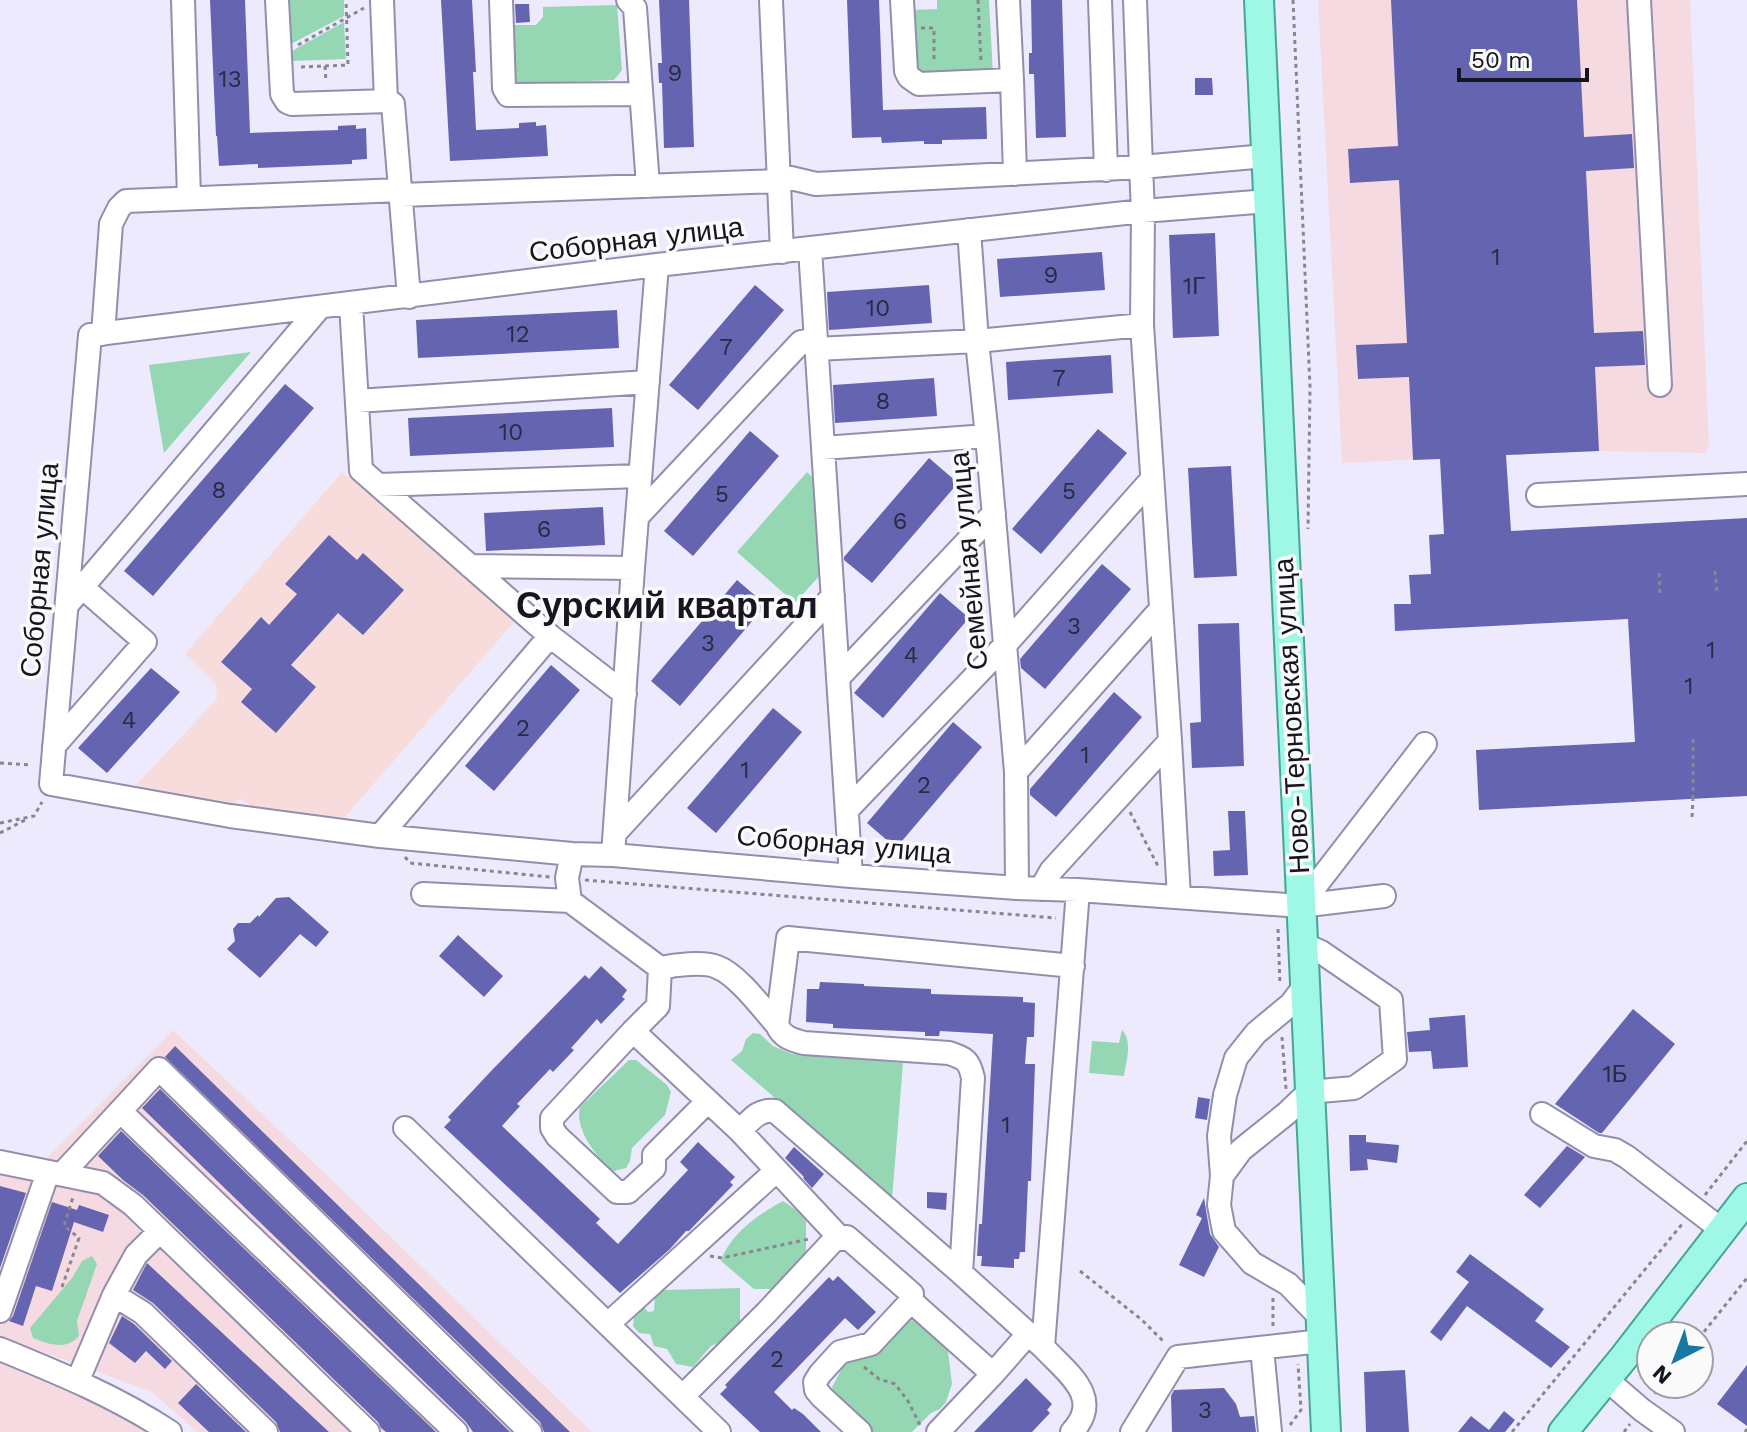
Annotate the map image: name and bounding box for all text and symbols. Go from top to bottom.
scale bar [1459,32,1587,82]
text: 50 m [1471,46,1531,74]
house number: 9 [668,59,682,87]
house number: 13 [218,65,242,93]
street label: Соборная улица [527,210,746,269]
house number: 1 [1491,243,1501,271]
house number: 9 [1044,261,1058,289]
house number: 1Г [1183,272,1205,300]
house number: 10 [866,294,890,322]
house number: 12 [506,320,530,348]
house number: 7 [719,333,733,361]
house number: 7 [1052,364,1066,392]
house number: 8 [876,387,890,415]
house number: 10 [499,418,523,446]
street label: Семейная улица [942,450,994,671]
street label: Соборная улица [14,461,65,679]
house number: 8 [212,476,226,504]
house number: 5 [1062,477,1076,505]
house number: 5 [715,480,729,508]
house number: 6 [893,507,907,535]
house number: 6 [537,515,551,543]
street label: Ново-Терновская улица [1267,557,1316,875]
district label: Сурский квартал [516,585,818,627]
house number: 3 [1067,612,1081,640]
house number: 3 [701,629,715,657]
house number: 1 [1706,636,1716,664]
house number: 4 [904,641,918,669]
house number: 1 [1684,672,1694,700]
house number: 4 [122,706,136,734]
house number: 2 [516,714,530,742]
house number: 1 [1080,741,1090,769]
house number: 1 [740,756,750,784]
house number: 2 [917,771,931,799]
street label: Соборная улица [735,819,953,870]
house number: 1Б [1602,1060,1628,1088]
house number: 1 [1001,1111,1011,1139]
north arrow [1635,1320,1715,1400]
house number: 2 [770,1345,784,1373]
text: N [1648,1360,1676,1389]
house number: 3 [1198,1396,1212,1424]

